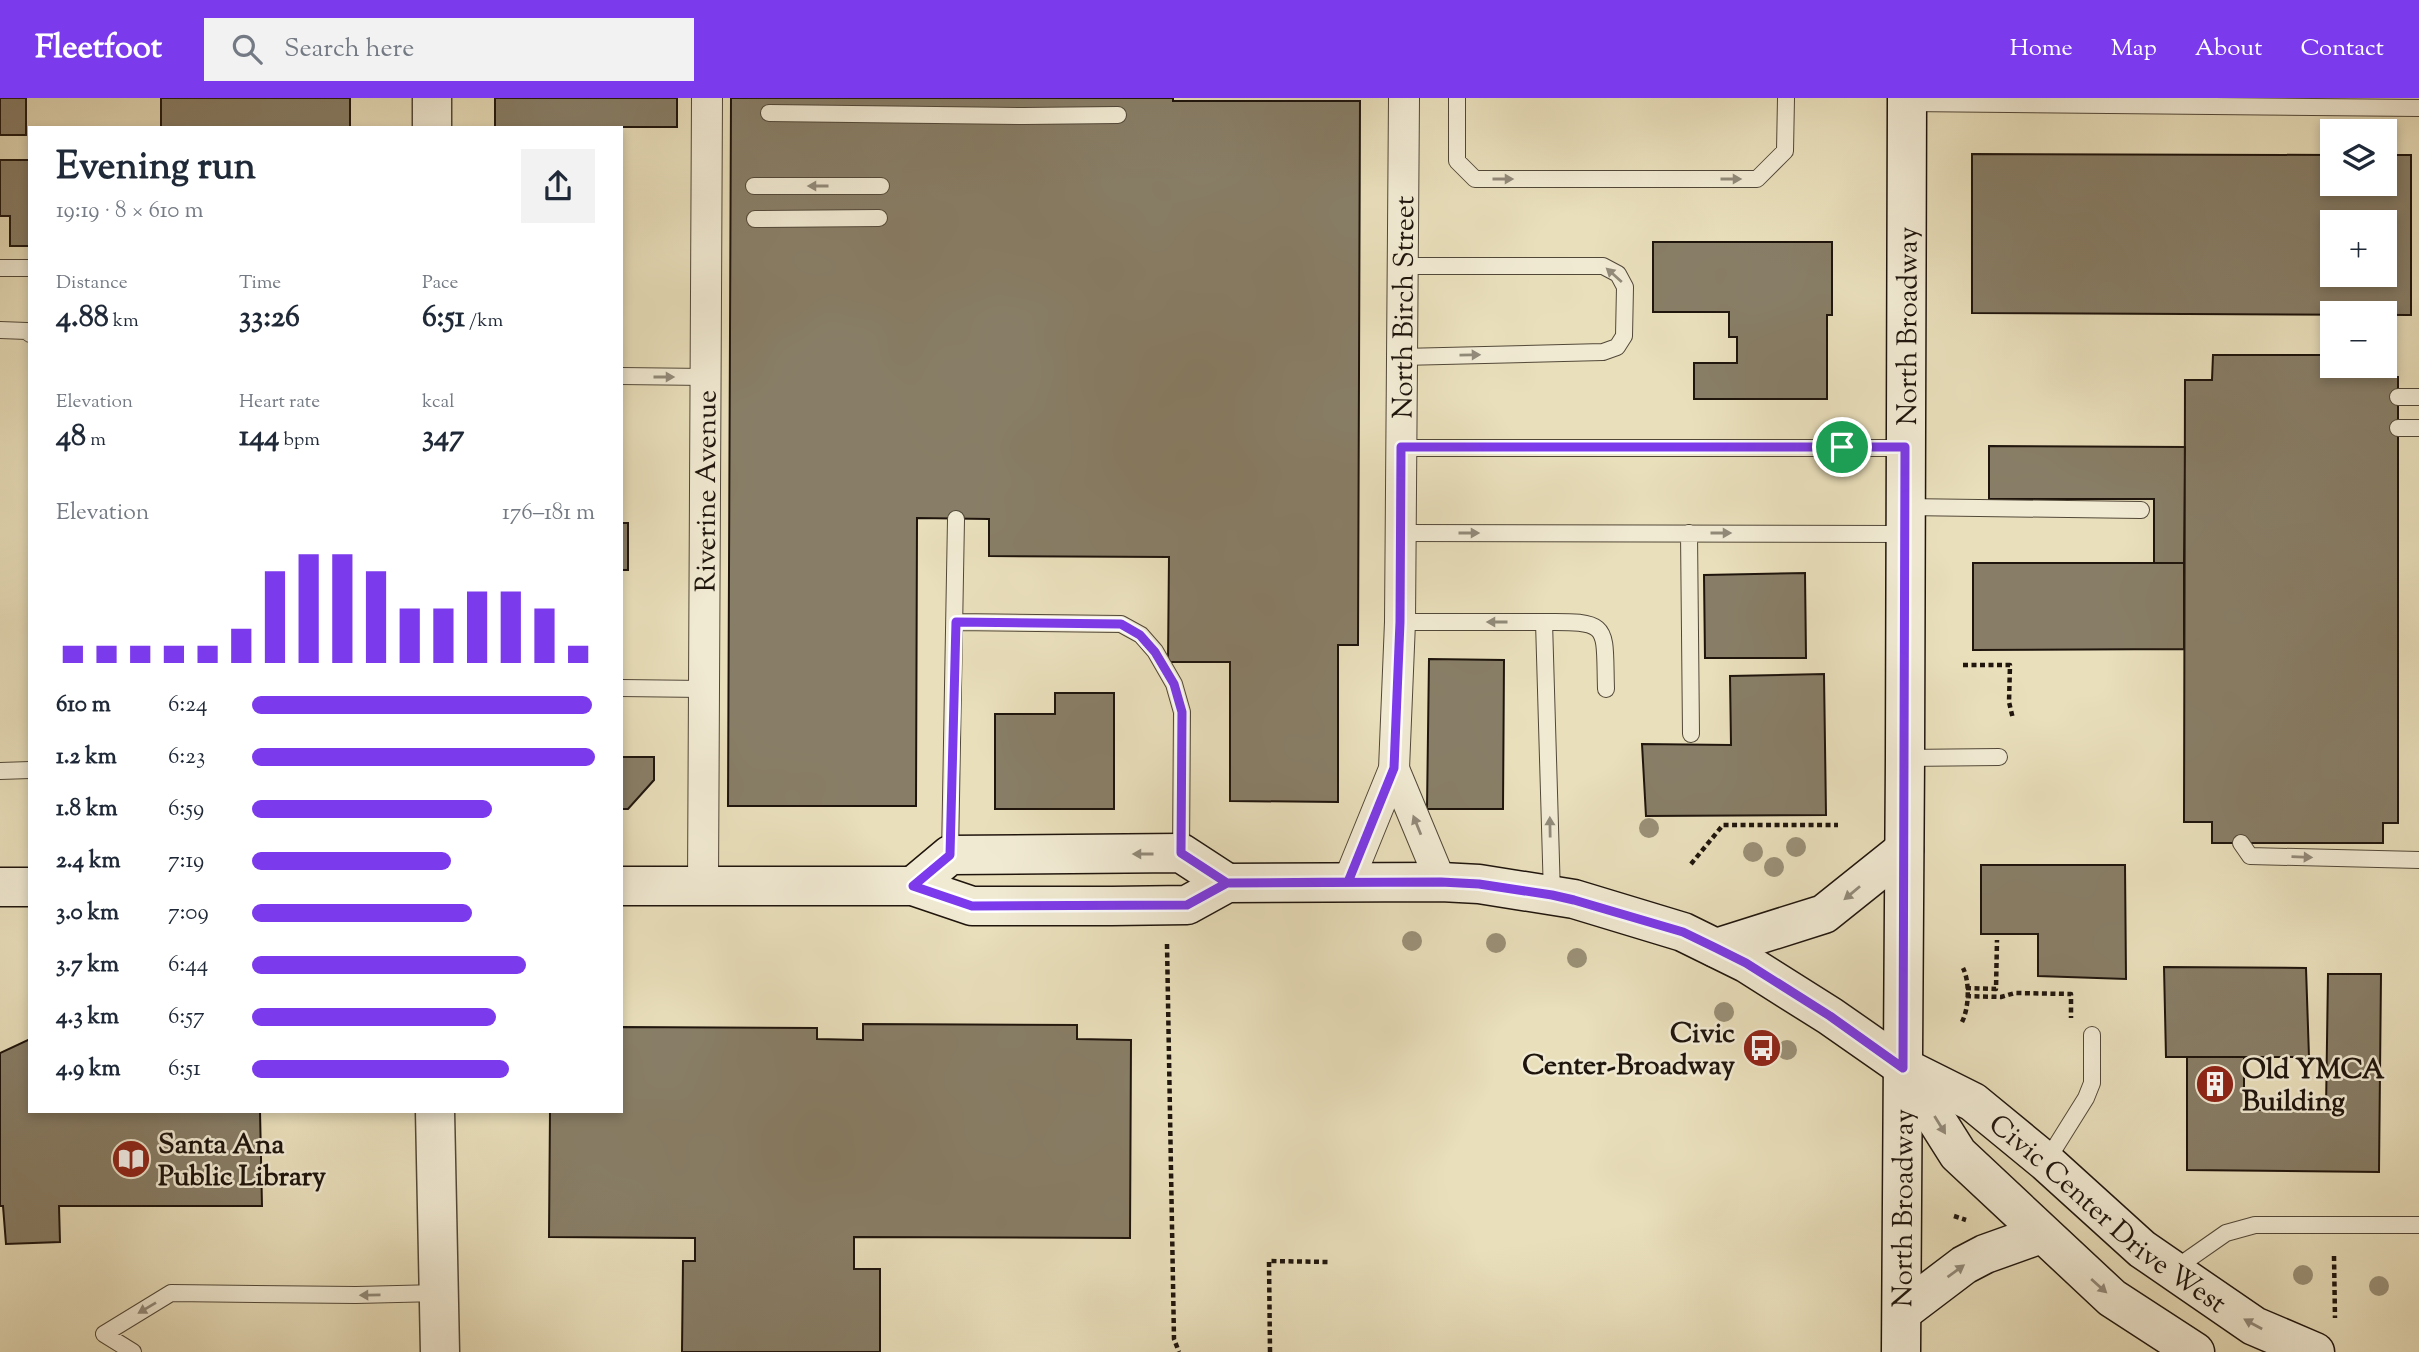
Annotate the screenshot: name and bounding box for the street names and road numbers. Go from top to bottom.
street label: North Birch Street [1385,195,1426,419]
street label: North Broadway [1889,227,1930,425]
street label: Riverine Avenue [687,390,729,592]
street label: Civic Center Drive West [1979,1106,2234,1325]
street label: North Broadway [1884,1108,1926,1308]

